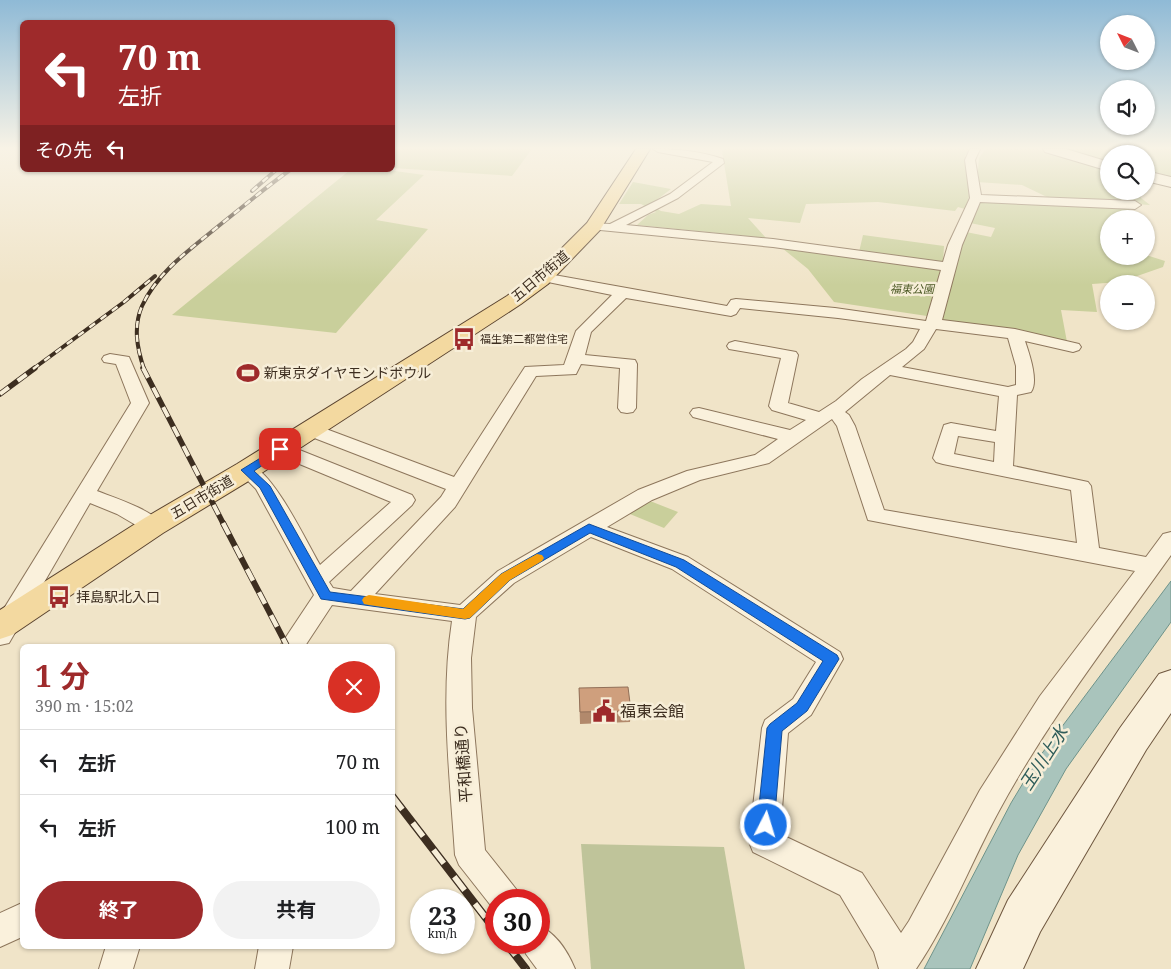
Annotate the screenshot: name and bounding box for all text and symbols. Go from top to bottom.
north arrow [1100,15,1155,70]
map controls [1100,15,1155,330]
text: 70 m [118,33,201,80]
icon: left [35,40,100,105]
text: 左折 [118,80,162,110]
button: sound [1100,80,1155,135]
icon: left [102,135,130,163]
text: その先 [35,137,92,163]
button: search [1100,145,1155,200]
button: + [1100,210,1155,265]
street label: 五日市街道 [507,246,573,305]
button: − [1100,275,1155,330]
park label: 福東公園 [890,281,936,296]
bus stop icon: 福生第二都営住宅 [451,326,477,352]
place label: 福生第二都営住宅 [480,331,568,346]
sports icon: 新東京ダイヤモンドボウル [235,360,261,386]
place label: 新東京ダイヤモンドボウル [264,363,432,382]
pin [259,428,301,470]
icon: arrive [266,435,294,463]
street label: 五日市街道 [167,470,237,523]
bus stop icon: 拝島駅北入口 [46,584,72,610]
place label: 拝島駅北入口 [76,587,160,606]
text: 1 分 [35,655,90,696]
button: close [328,661,380,713]
text: 390 m · 15:02 [35,695,134,717]
public building icon: 福東会館 [591,698,617,724]
place label: 福東会館 [620,700,684,722]
water label: 玉川上水 [1013,719,1074,794]
street label: 平和橋通り [449,722,477,804]
icon: left [35,748,63,776]
text: 70 m [336,749,380,775]
text: 左折 [78,750,116,776]
position arrow [739,798,791,850]
icon: left [35,813,63,841]
text: 100 m [325,814,380,840]
text: 左折 [78,815,116,841]
button: 終了 [35,881,203,939]
button: 共有 [213,881,380,939]
speed limit sign: 30 [485,889,550,954]
text: 23 [428,898,457,932]
text: km/h [428,925,457,942]

